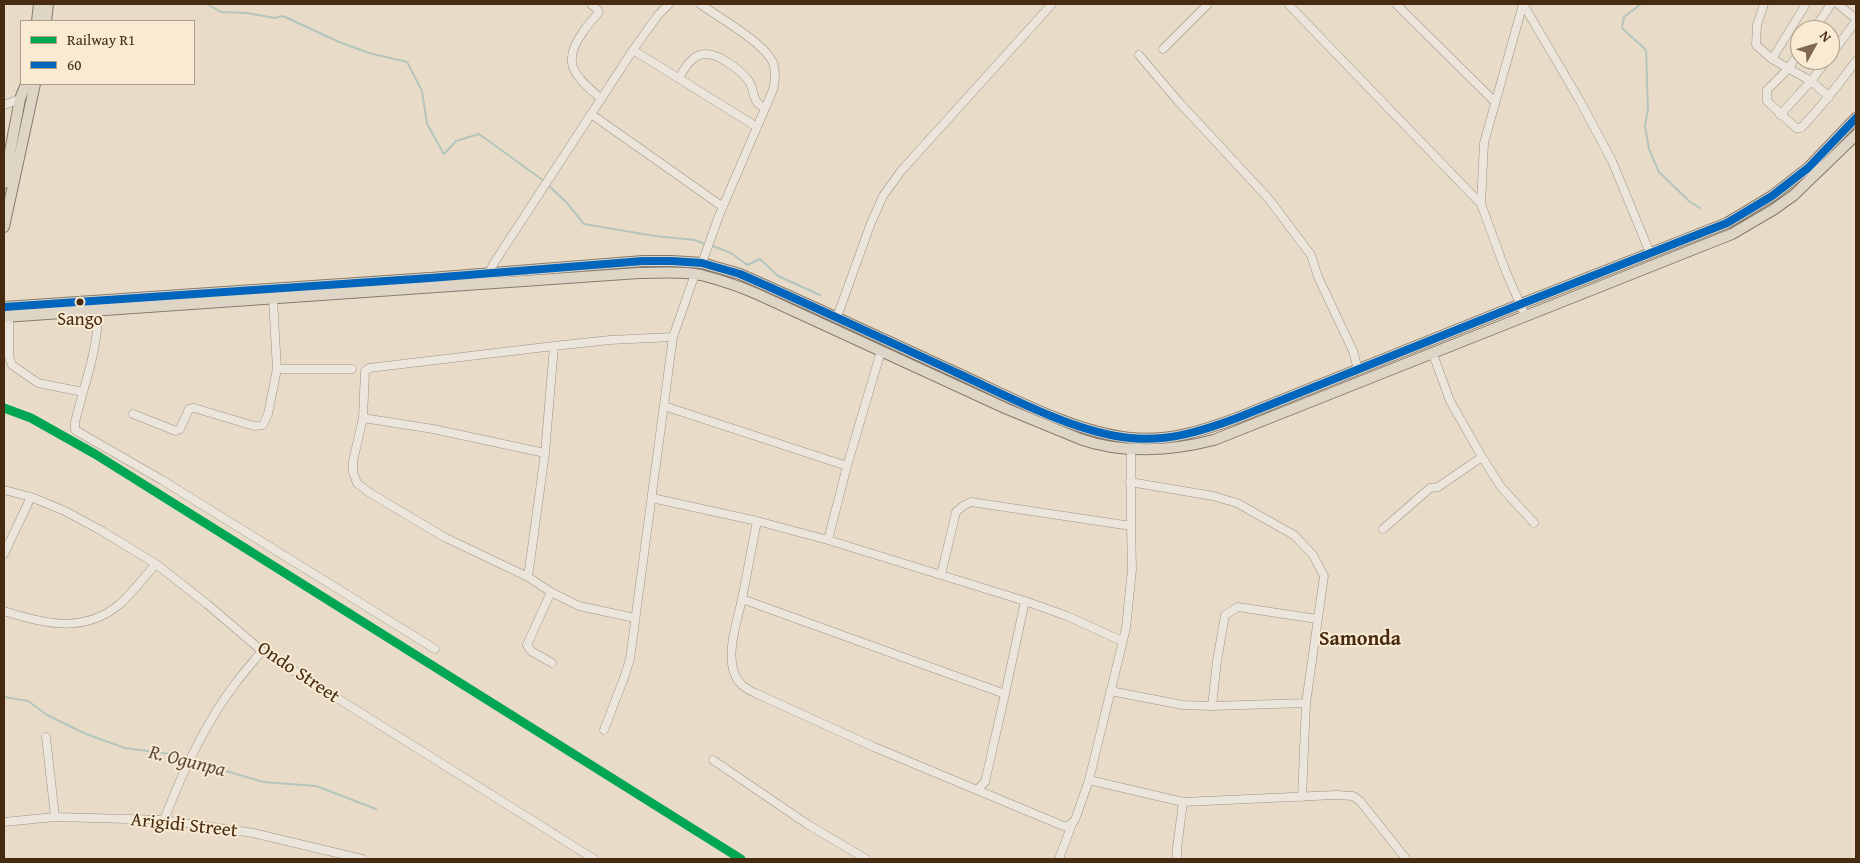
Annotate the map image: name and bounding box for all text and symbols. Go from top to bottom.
legend [20,20,195,85]
north arrow [1790,20,1840,70]
text: N [1815,26,1837,46]
text: Railway R1 [67,29,135,50]
text: 60 [67,54,81,75]
marker: Sango [75,297,85,307]
place label: Sango [57,309,103,331]
district label: Samonda [1319,628,1401,652]
street label: Ondo Street [253,637,343,709]
water label: R. Ogunpa [146,741,228,783]
street label: Arigidi Street [130,809,238,843]

